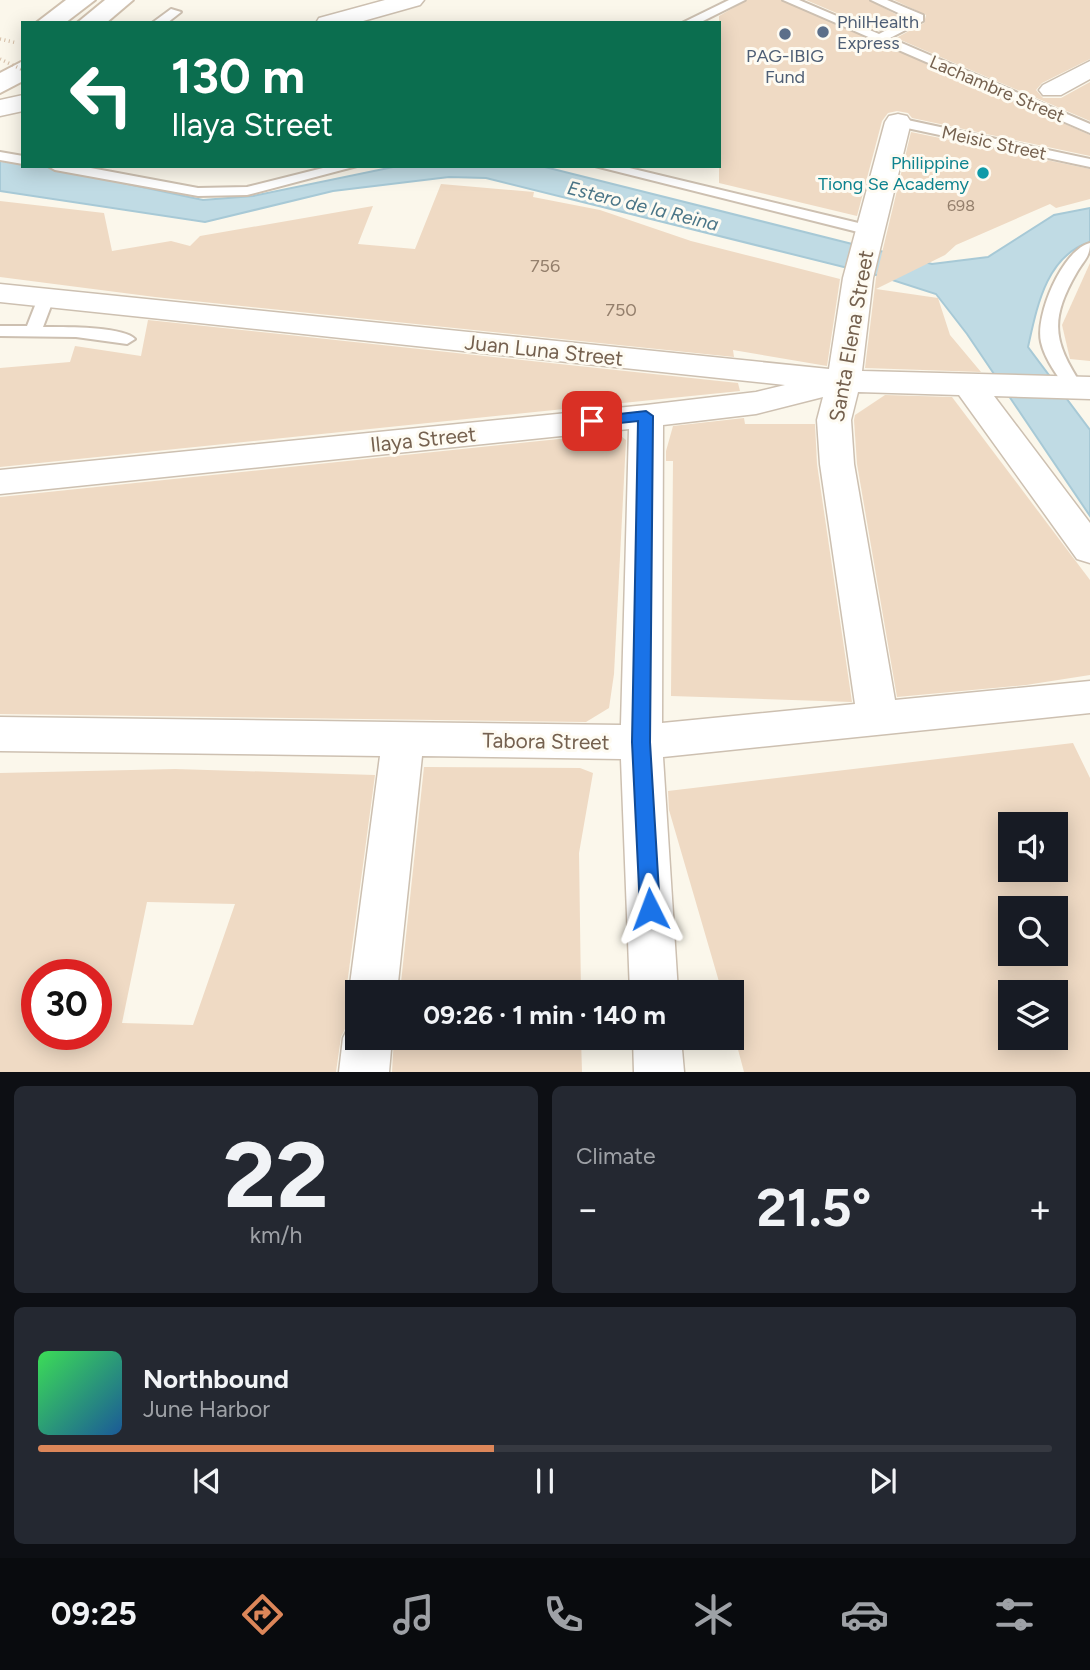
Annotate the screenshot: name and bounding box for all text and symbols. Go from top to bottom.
place label: PhilHealth Express [837,11,919,54]
marker: PhilHealth Express [815,24,831,40]
marker: PAG-IBIG Fund [777,26,793,42]
place label: PAG-IBIG Fund [746,45,824,88]
text: 130 m [171,46,305,105]
icon: left [56,49,147,140]
street label: Lachambre Street [926,51,1068,127]
text: Ilaya Street [171,106,333,144]
street label: Meisic Street [940,121,1049,165]
place label: Philippine Tiong Se Academy [818,152,970,195]
marker: Philippine Tiong Se Academy [975,165,991,181]
water label: Estero de la Reina [565,176,721,236]
house number: 698 [947,196,975,215]
street label: Santa Elena Street [824,248,878,424]
house number: 756 [530,255,560,277]
house number: 750 [605,299,637,321]
street label: Juan Luna Street [464,329,625,371]
pin [562,391,622,451]
icon: arrive [573,402,611,440]
street label: Ilaya Street [369,421,477,457]
street label: Tabora Street [482,727,610,755]
map controls [998,812,1068,1050]
button: sound [998,812,1068,882]
position arrow [613,872,687,946]
button: search [998,896,1068,966]
speed limit sign: 30 [21,959,112,1050]
button: layers [998,980,1068,1050]
text: 09:26 · 1 min · 140 m [423,999,666,1031]
text: 22 [223,1121,329,1230]
text: Climate [576,1142,655,1170]
text: 21.5° [757,1177,871,1239]
text: − [576,1186,600,1232]
text: + [1028,1186,1052,1232]
text: km/h [250,1221,302,1249]
text: Northbound [143,1363,289,1395]
text: June Harbor [143,1395,270,1423]
icon: previous [188,1462,226,1500]
icon: pause [526,1462,564,1500]
icon: next [864,1462,902,1500]
icon: directions [238,1590,287,1639]
icon: music [389,1590,438,1639]
icon: phone [539,1590,588,1639]
icon: climate [689,1590,738,1639]
icon: car [840,1590,889,1639]
icon: filters [990,1590,1039,1639]
text: 09:25 [51,1595,137,1633]

